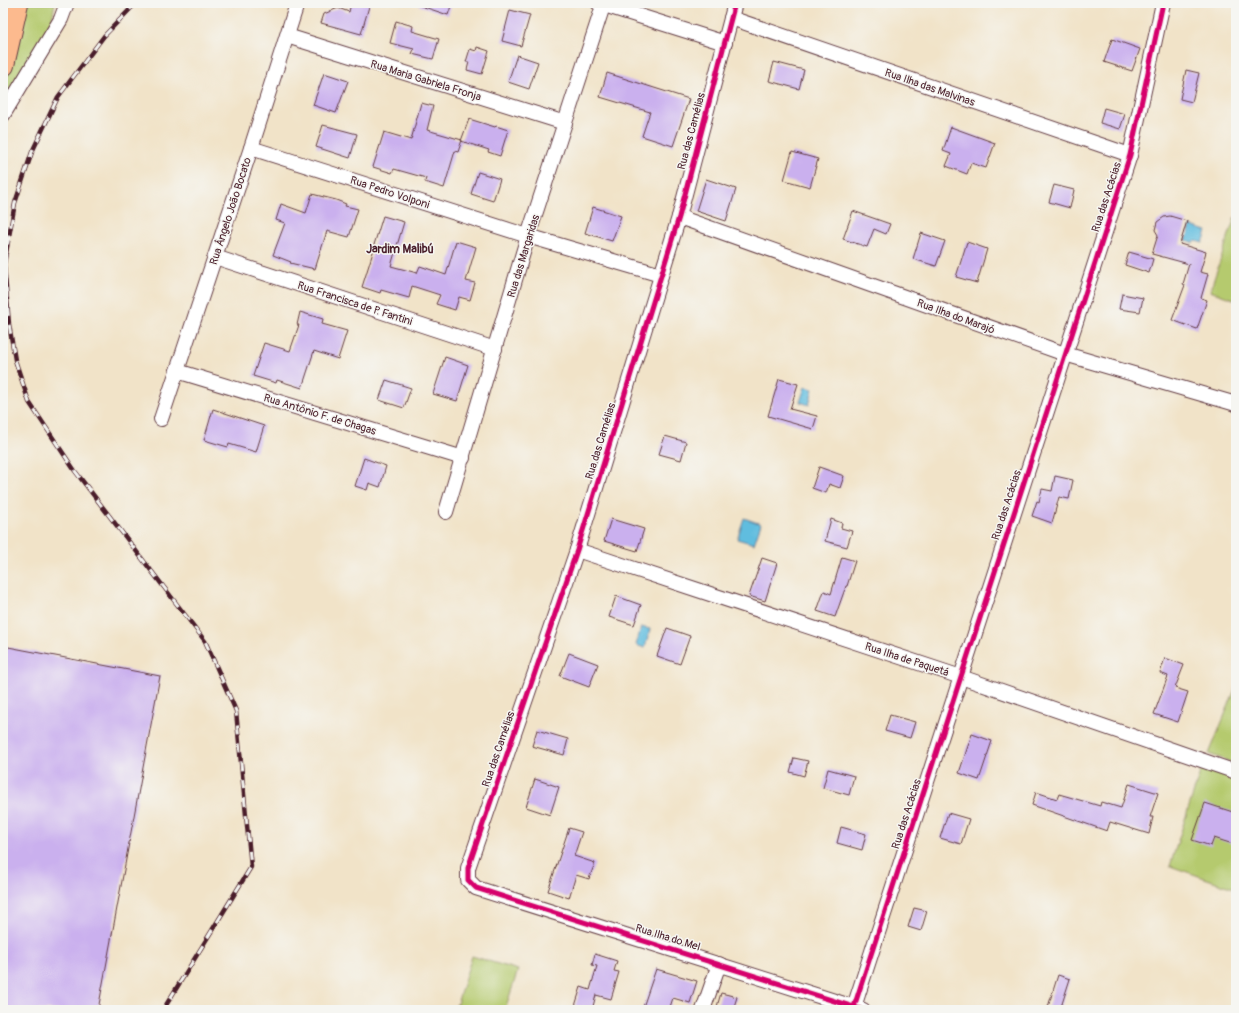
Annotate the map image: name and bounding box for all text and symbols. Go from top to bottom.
street label: Rua Maria Gabriela Fronja [369,57,483,104]
street label: Rua Ilha das Malvinas [883,66,977,109]
street label: Rua das Camélias [675,91,708,171]
street label: Rua Ângelo João Bocato [207,156,254,267]
street label: Rua das Acácias [1089,161,1124,234]
street label: Rua Pedro Volponi [349,174,431,211]
street label: Rua das Margaridas [505,213,542,299]
district label: Jardim Malibú [366,242,434,257]
street label: Rua Francisca de P. Fantini [296,279,414,328]
street label: Rua Ilha do Marajó [915,296,997,337]
street label: Rua Antônio F. de Chagas [262,391,378,438]
street label: Rua das Camélias [583,401,618,481]
street label: Rua das Acácias [989,469,1024,542]
street label: Rua Ilha de Paquetá [863,640,950,679]
street label: Rua das Camélias [479,709,518,789]
street label: Rua das Acácias [889,778,924,851]
street label: Rua Ilha do Mel [634,921,702,954]

